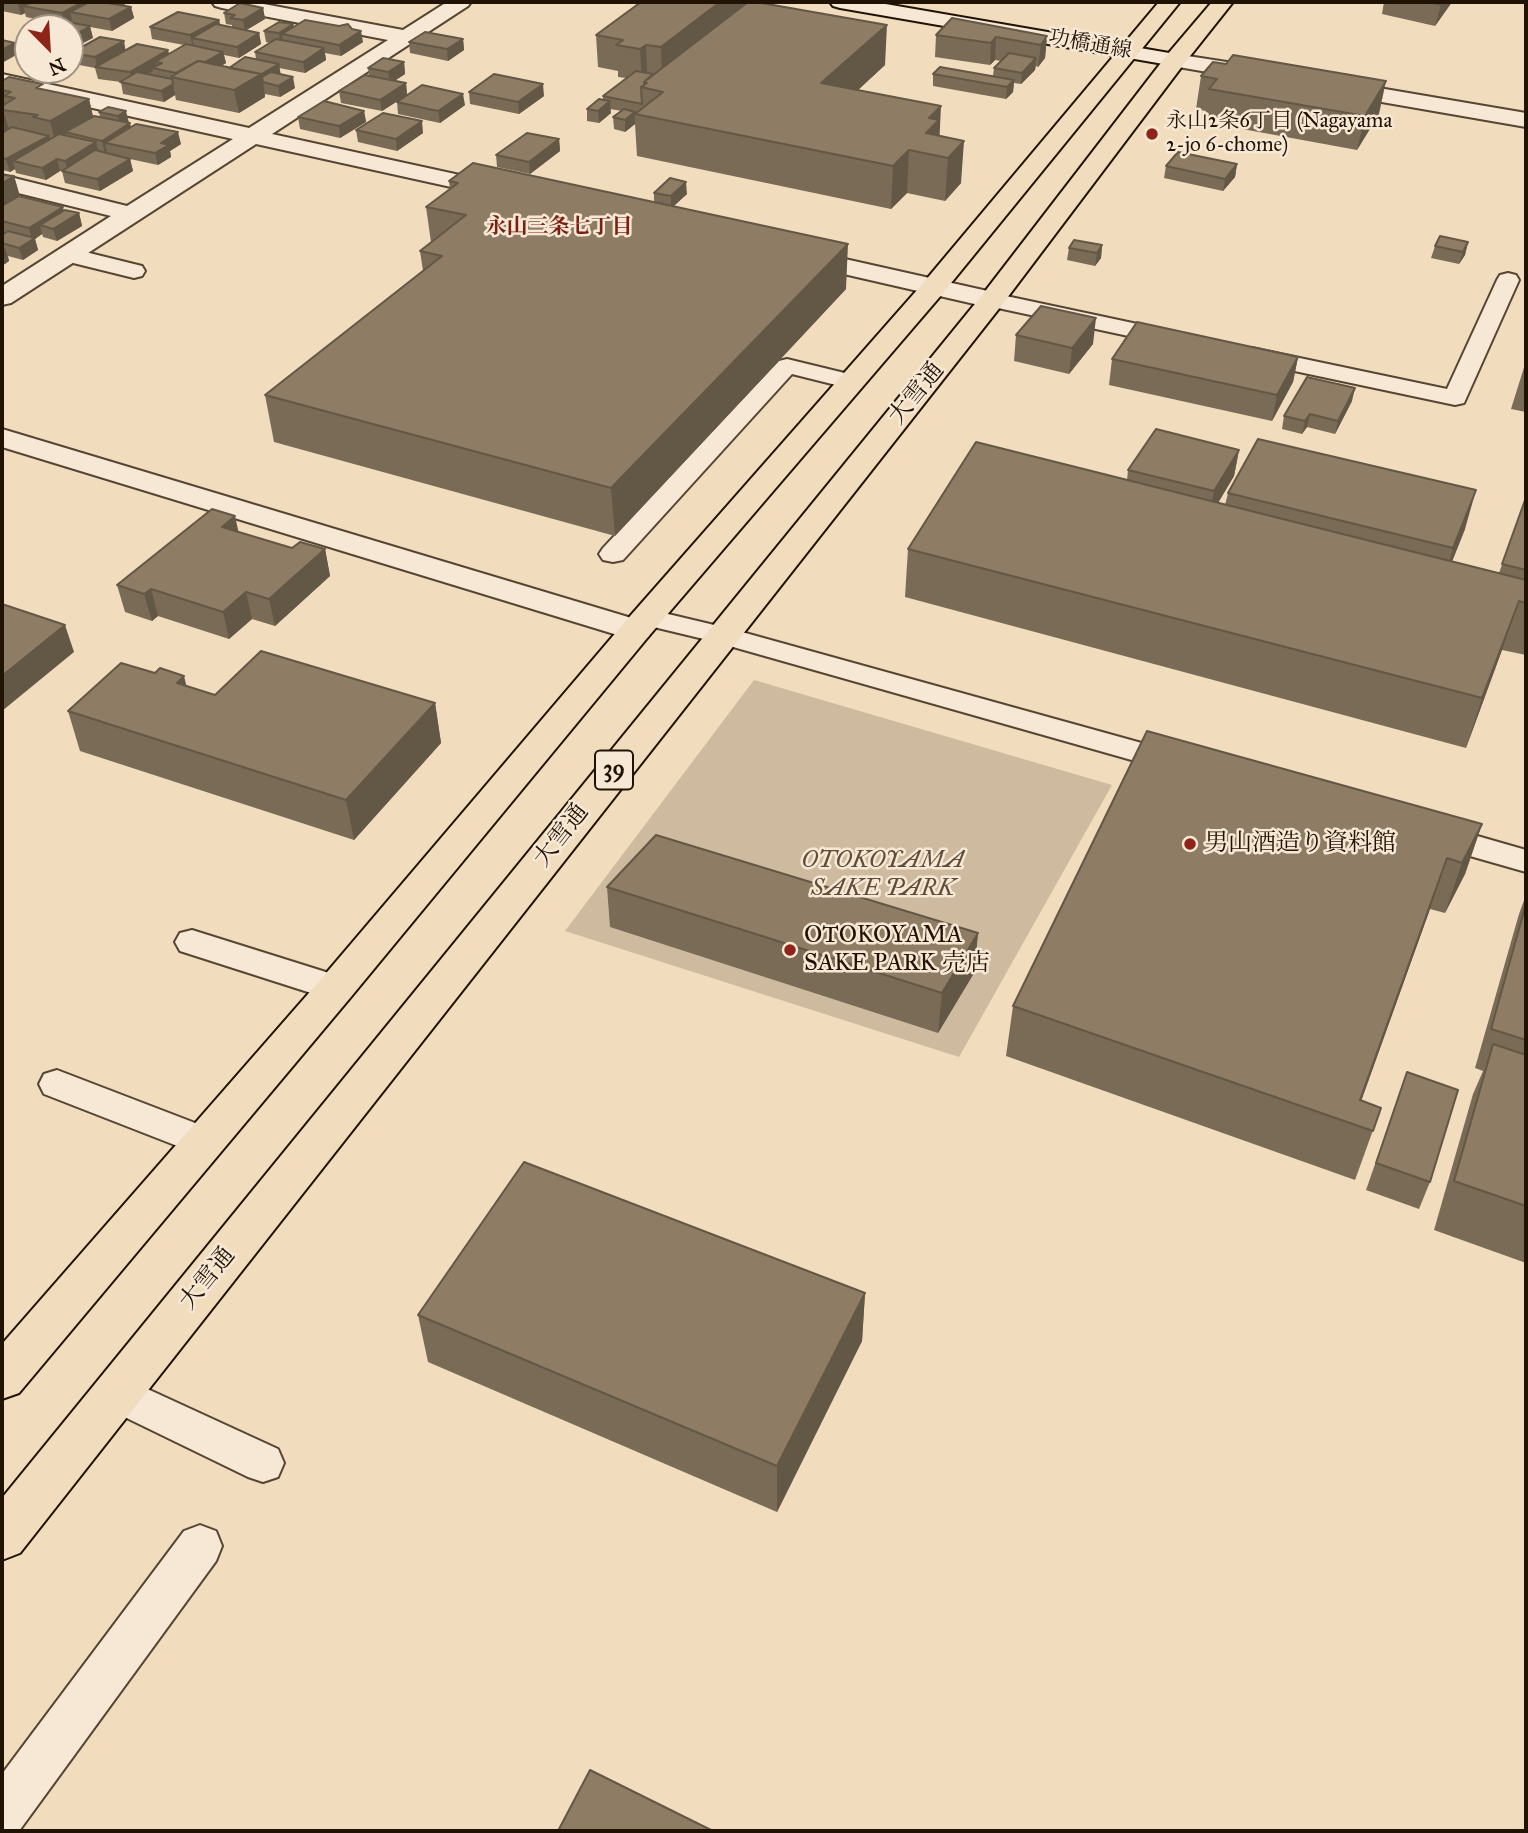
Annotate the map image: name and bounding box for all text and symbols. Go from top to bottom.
north arrow [14,14,84,84]
street label: 功橋通線 [1046,25,1134,65]
text: N [45,53,69,81]
place label: 永山2条6丁目 (Nagayama 2-jo 6-chome) [1166,109,1392,159]
marker: 永山2条6丁目 (Nagayama 2-jo 6-chome) [1144,126,1160,142]
district label: 永山三条七丁目 [486,215,632,241]
street label: 大雪通 [883,357,951,431]
road number: 39 [595,750,633,790]
street label: 大雪通 [528,799,596,873]
place label: 男山酒造り資料館 [1204,830,1396,858]
marker: 男山酒造り資料館 [1182,836,1198,852]
park label: OTOKOYAMA SAKE PARK [801,847,965,903]
place label: OTOKOYAMA SAKE PARK 売店 [804,922,990,978]
marker: OTOKOYAMA SAKE PARK 売店 [782,942,798,958]
street label: 大雪通 [174,1242,242,1316]

